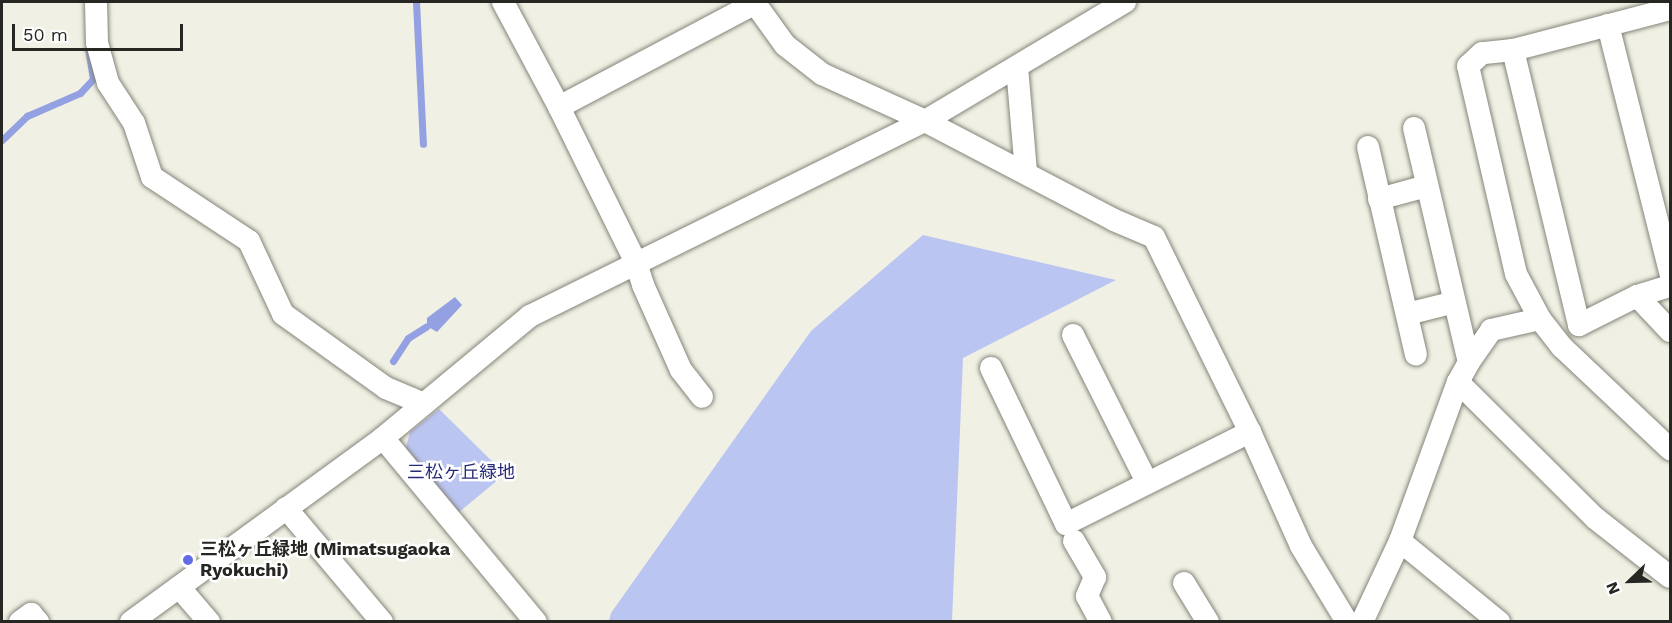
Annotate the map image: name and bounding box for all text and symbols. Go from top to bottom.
scale bar [15,12,186,50]
text: 50 m [23,24,68,45]
park label: 三松ヶ丘緑地 [407,461,515,483]
place label: 三松ヶ丘緑地 (Mimatsugaoka Ryokuchi) [200,539,450,582]
north arrow [1600,551,1660,611]
marker: 三松ヶ丘緑地 (Mimatsugaoka Ryokuchi) [181,553,195,567]
text: N [1602,579,1624,597]

